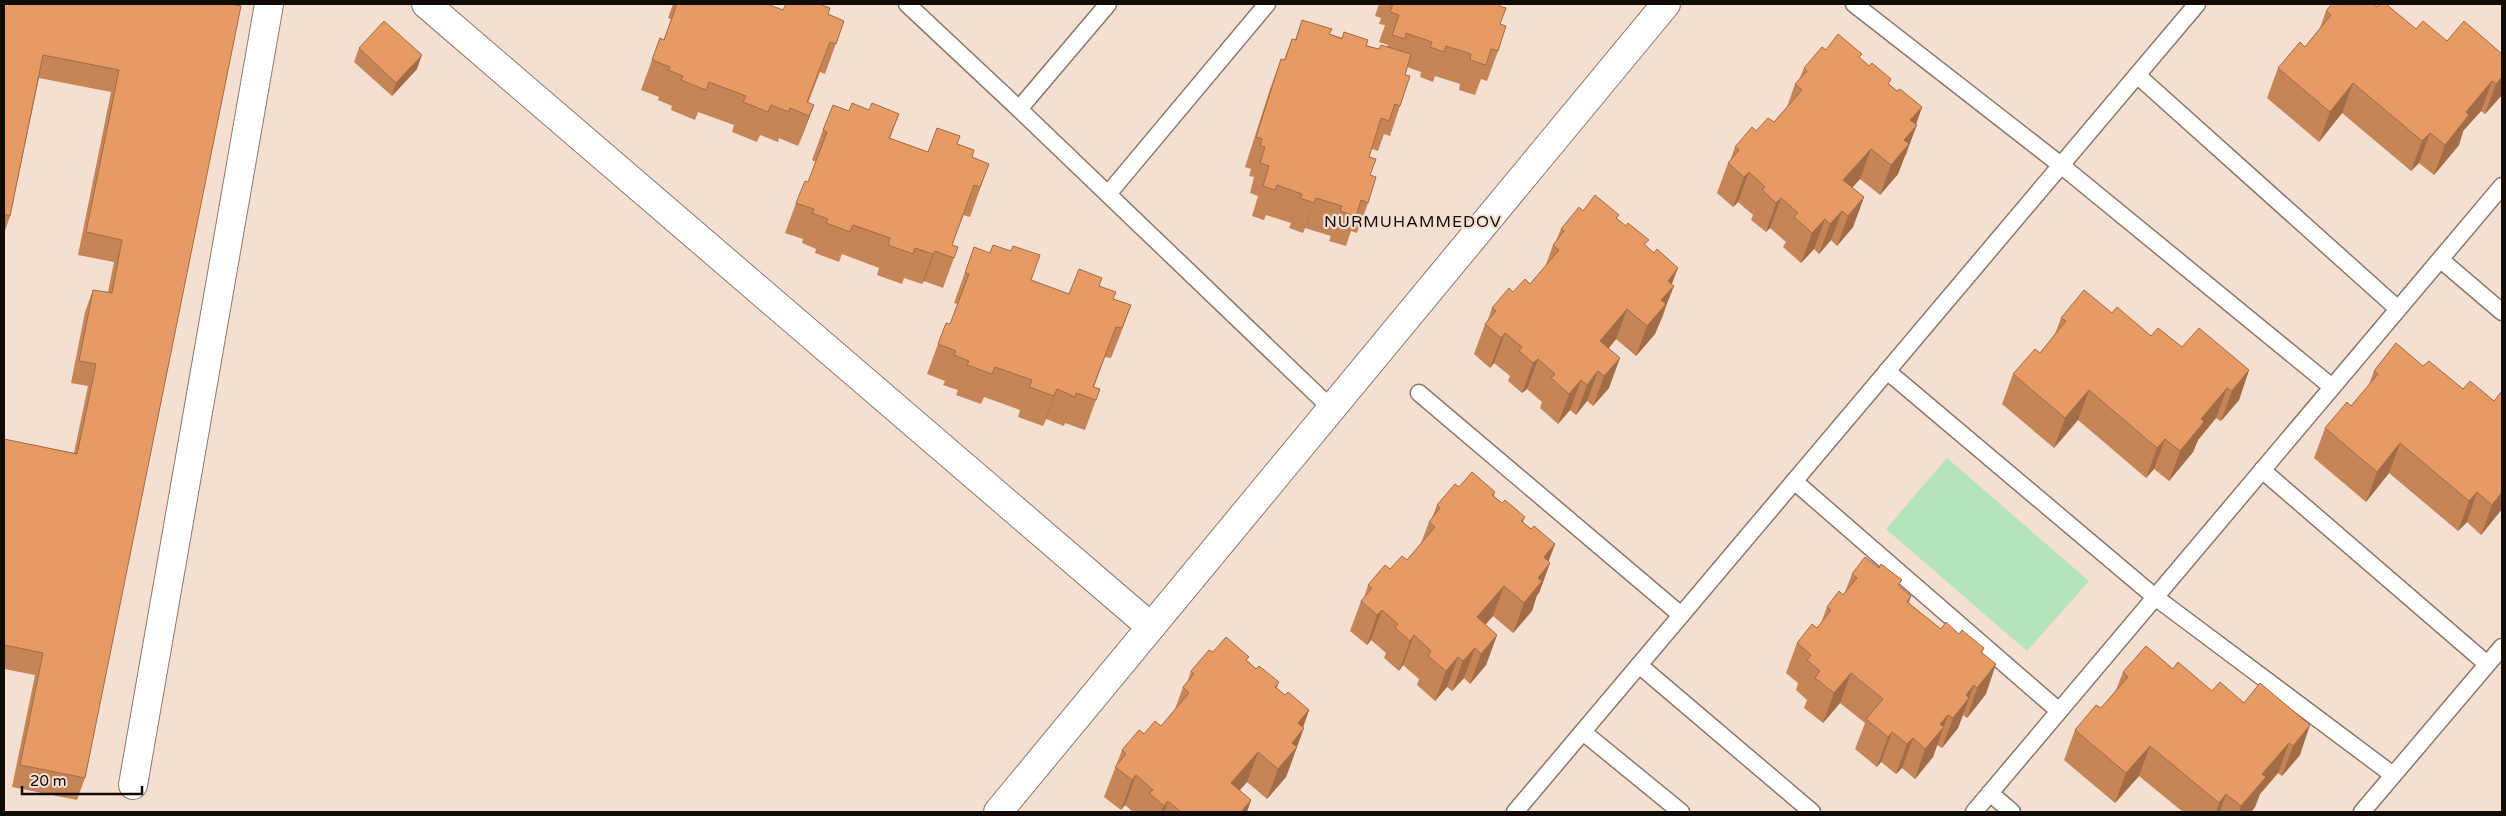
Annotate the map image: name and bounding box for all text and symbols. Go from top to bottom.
district label: NURMUHAMMEDOV [1324,212,1502,232]
scale bar [22,764,142,796]
text: 20 m [30,772,67,790]

